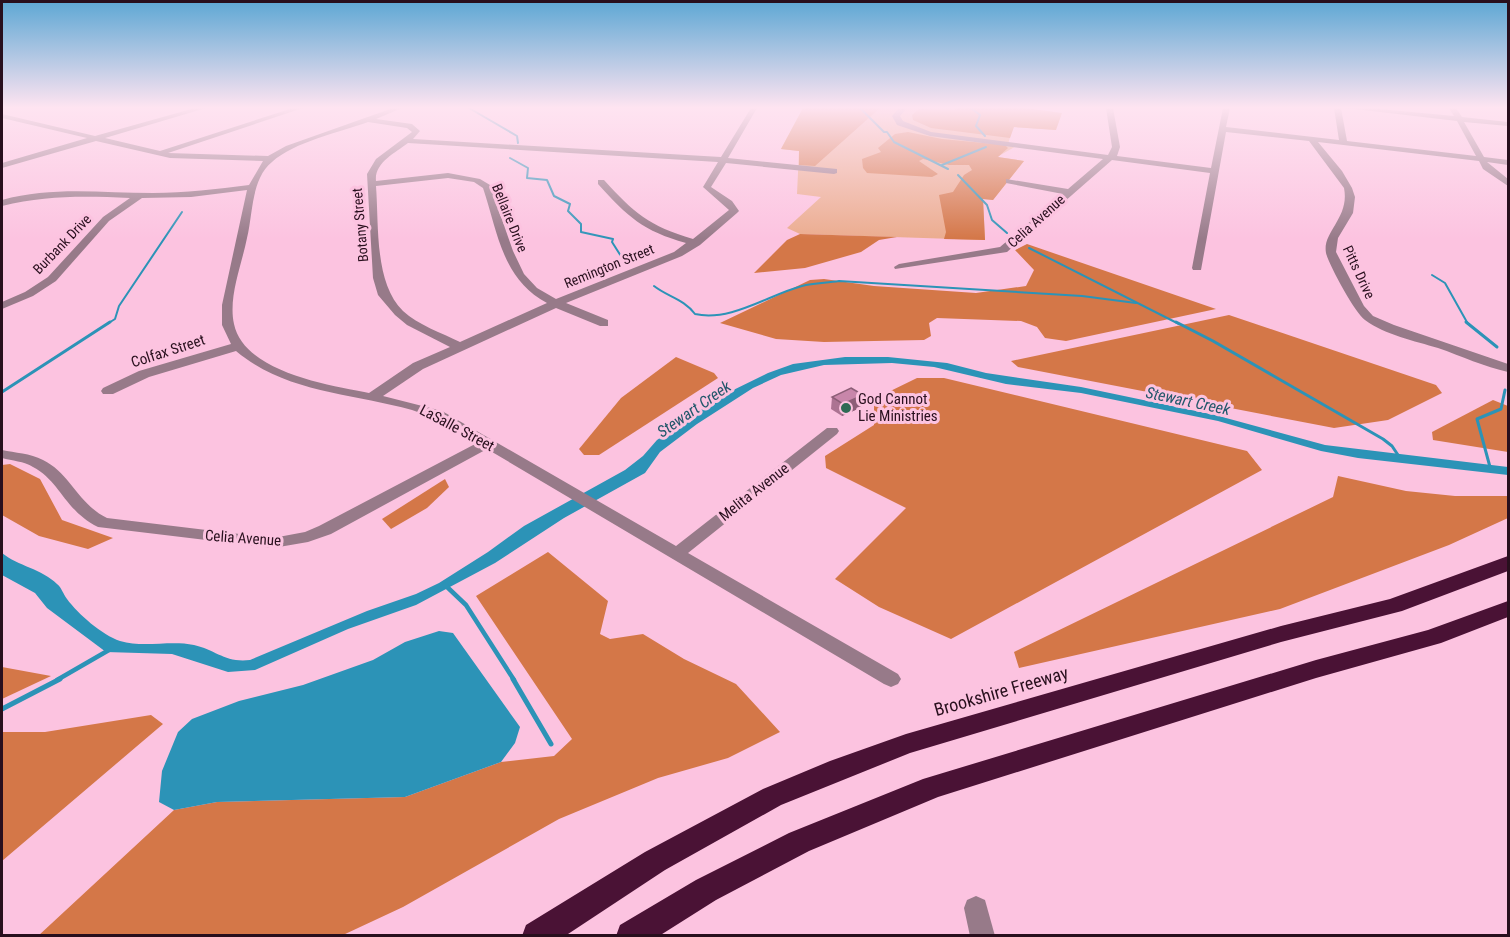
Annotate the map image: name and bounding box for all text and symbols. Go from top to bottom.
street label: Bellaire Drive [489,181,531,255]
street label: Botany Street [349,187,371,263]
street label: Celia Avenue [1004,191,1068,251]
street label: Burbank Drive [30,211,95,277]
street label: Remington Street [562,241,656,291]
street label: Pitts Drive [1340,243,1378,302]
street label: Colfax Street [129,331,207,371]
water label: Stewart Creek [653,376,735,441]
water label: Stewart Creek [1144,383,1233,419]
place label: God Cannot Lie Ministries [858,390,938,425]
street label: LaSalle Street [417,401,497,455]
marker: God Cannot Lie Ministries [839,401,853,415]
street label: Melita Avenue [716,459,792,525]
street label: Celia Avenue [204,526,282,550]
street label: Brookshire Freeway [932,662,1071,720]

